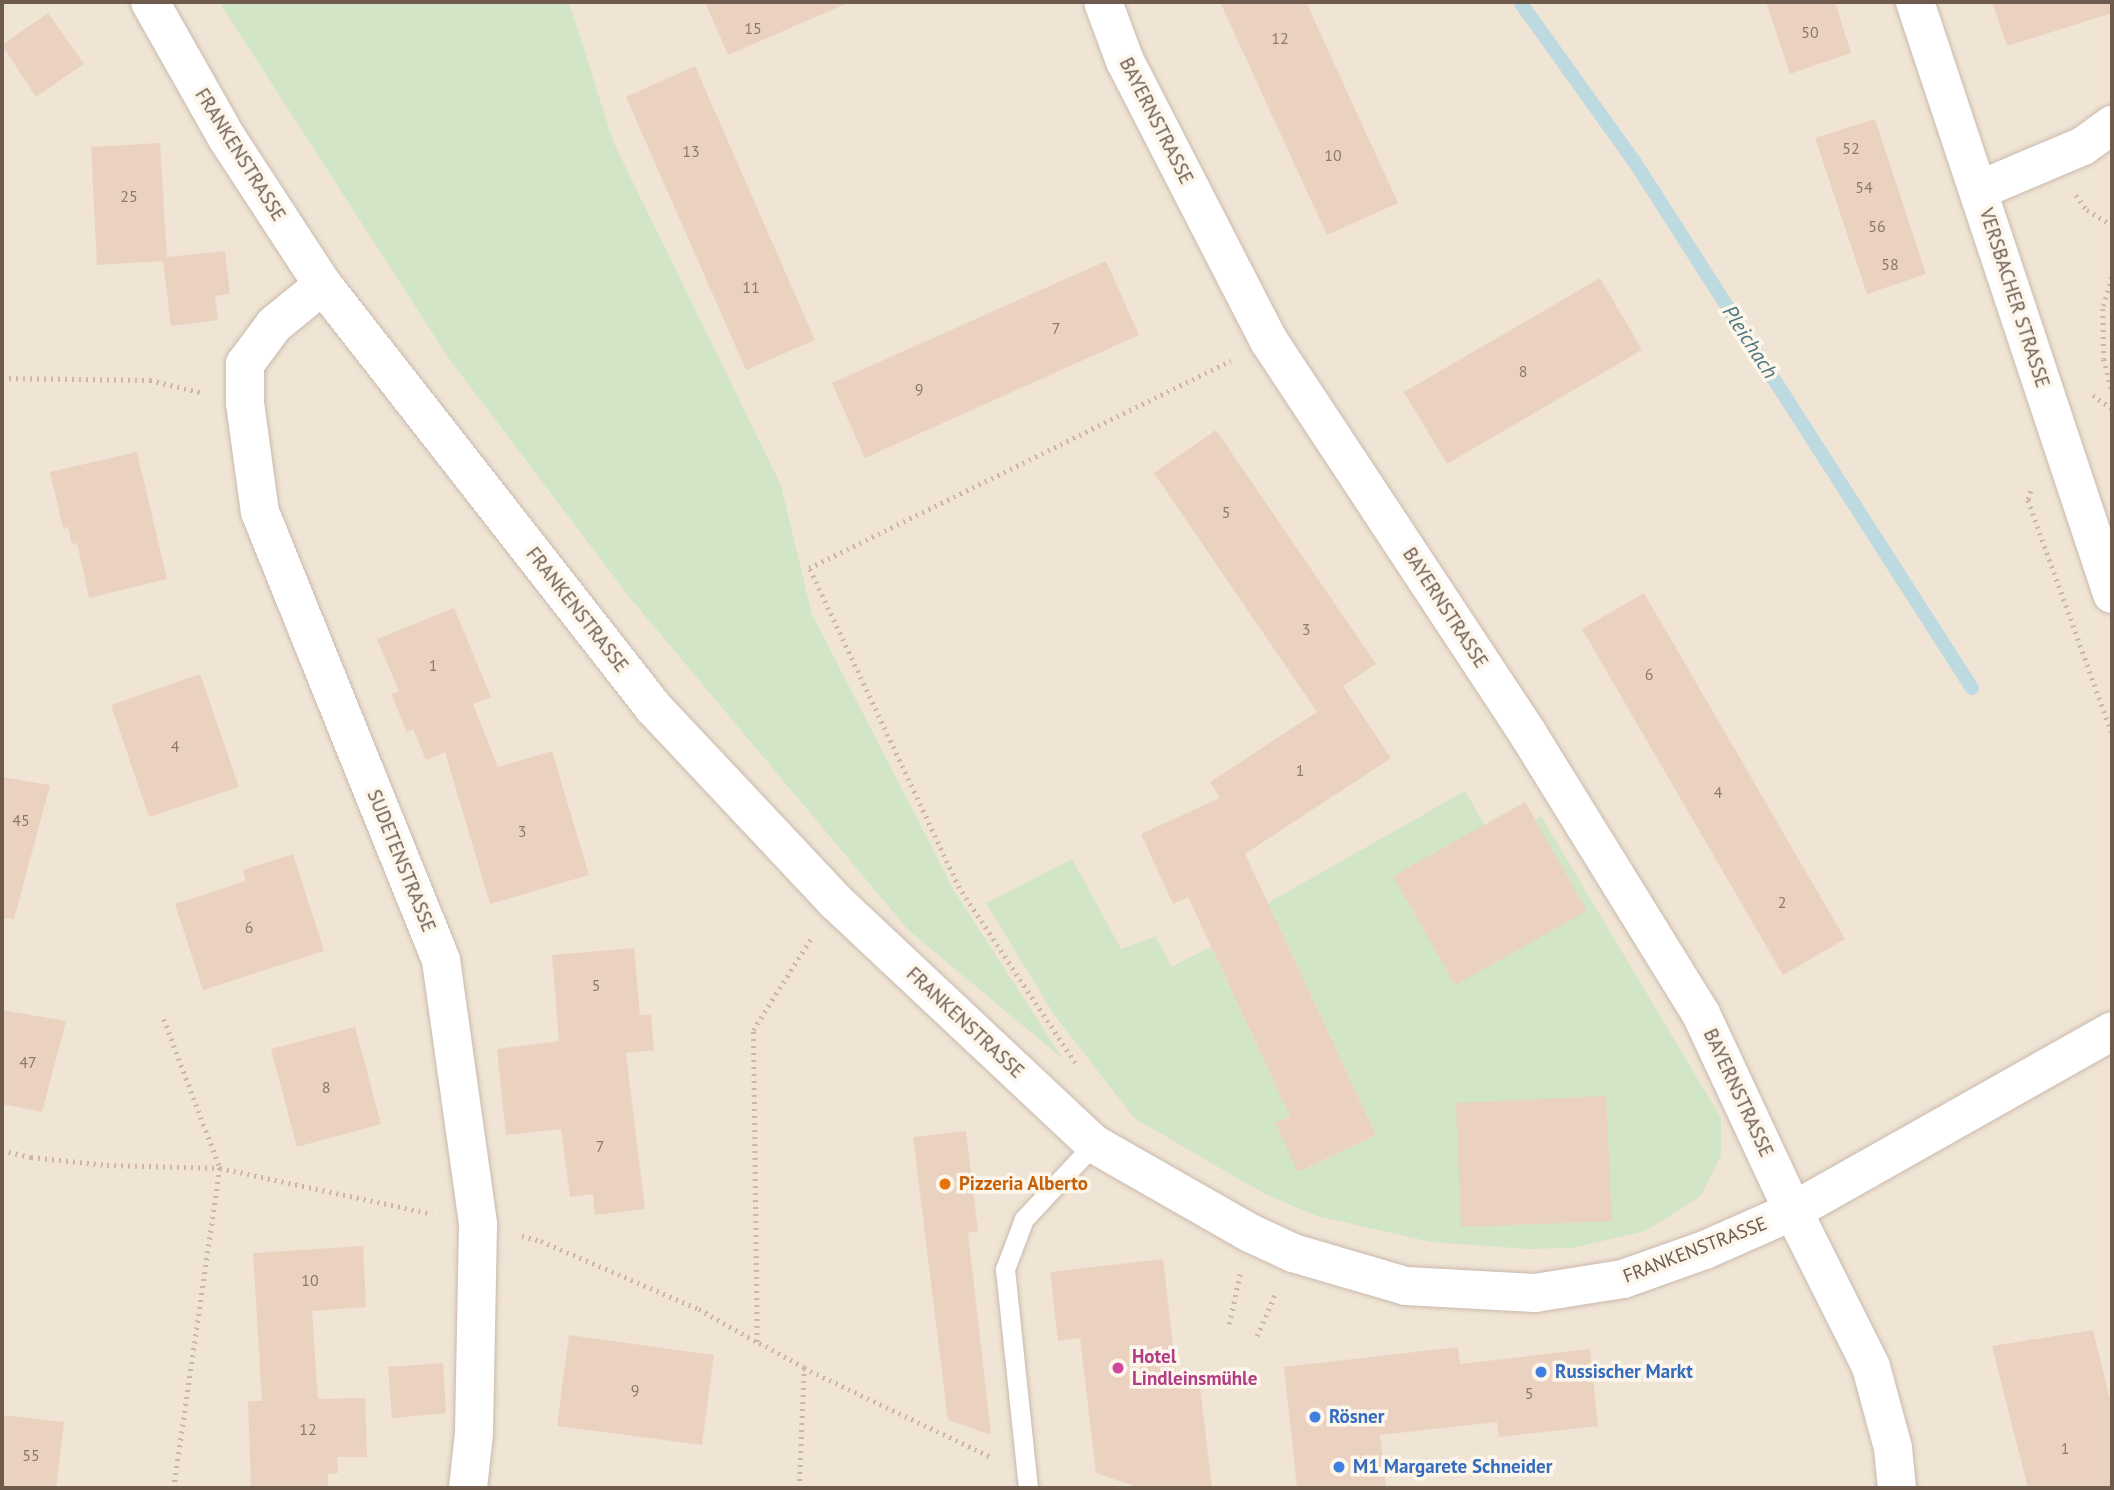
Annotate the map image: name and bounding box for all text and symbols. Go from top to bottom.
house number: 15 [744,18,762,38]
house number: 50 [1801,22,1819,42]
house number: 12 [1271,28,1289,48]
street label: BAYERNSTRASSE [1114,54,1198,188]
street label: FRANKENSTRASSE [190,84,290,226]
house number: 52 [1842,138,1860,158]
house number: 13 [682,141,700,161]
house number: 10 [1324,145,1342,165]
house number: 54 [1855,177,1873,197]
house number: 25 [120,186,138,206]
street label: VERSBACHER STRASSE [1974,205,2054,391]
house number: 56 [1868,216,1886,236]
house number: 58 [1881,254,1899,274]
house number: 11 [742,277,760,297]
water label: Pleichach [1717,301,1783,383]
house number: 7 [1052,318,1060,338]
house number: 8 [1519,361,1527,381]
house number: 9 [915,379,923,399]
house number: 5 [1222,502,1230,522]
street label: FRANKENSTRASSE [521,543,633,677]
street label: BAYERNSTRASSE [1398,544,1492,672]
house number: 3 [1302,619,1310,639]
house number: 1 [429,655,437,675]
house number: 6 [1645,664,1653,684]
house number: 4 [171,736,179,756]
house number: 1 [1296,760,1304,780]
house number: 4 [1714,782,1722,802]
street label: SUDETENSTRASSE [362,786,440,936]
house number: 45 [12,810,30,830]
house number: 3 [518,821,526,841]
house number: 2 [1778,892,1786,912]
house number: 6 [245,917,253,937]
street label: FRANKENSTRASSE [902,963,1028,1083]
house number: 5 [592,975,600,995]
street label: BAYERNSTRASSE [1698,1025,1778,1161]
house number: 47 [19,1052,37,1072]
house number: 8 [322,1077,330,1097]
house number: 7 [596,1136,604,1156]
place label: Pizzeria Alberto [959,1173,1089,1195]
marker: Pizzeria Alberto [937,1176,953,1192]
street label: FRANKENSTRASSE [1620,1212,1770,1288]
house number: 10 [301,1270,319,1290]
place label: Hotel Lindleinsmühle [1132,1346,1257,1390]
marker: Hotel Lindleinsmühle [1110,1360,1126,1376]
place label: Russischer Markt [1555,1361,1693,1383]
marker: Russischer Markt [1533,1364,1549,1380]
house number: 9 [631,1380,639,1400]
house number: 5 [1525,1383,1533,1403]
place label: Rösner [1329,1406,1384,1428]
marker: Rösner [1307,1409,1323,1425]
house number: 12 [299,1419,317,1439]
house number: 1 [2061,1438,2069,1458]
house number: 55 [22,1445,40,1465]
place label: M1 Margarete Schneider [1353,1456,1552,1478]
marker: M1 Margarete Schneider [1331,1459,1347,1475]

